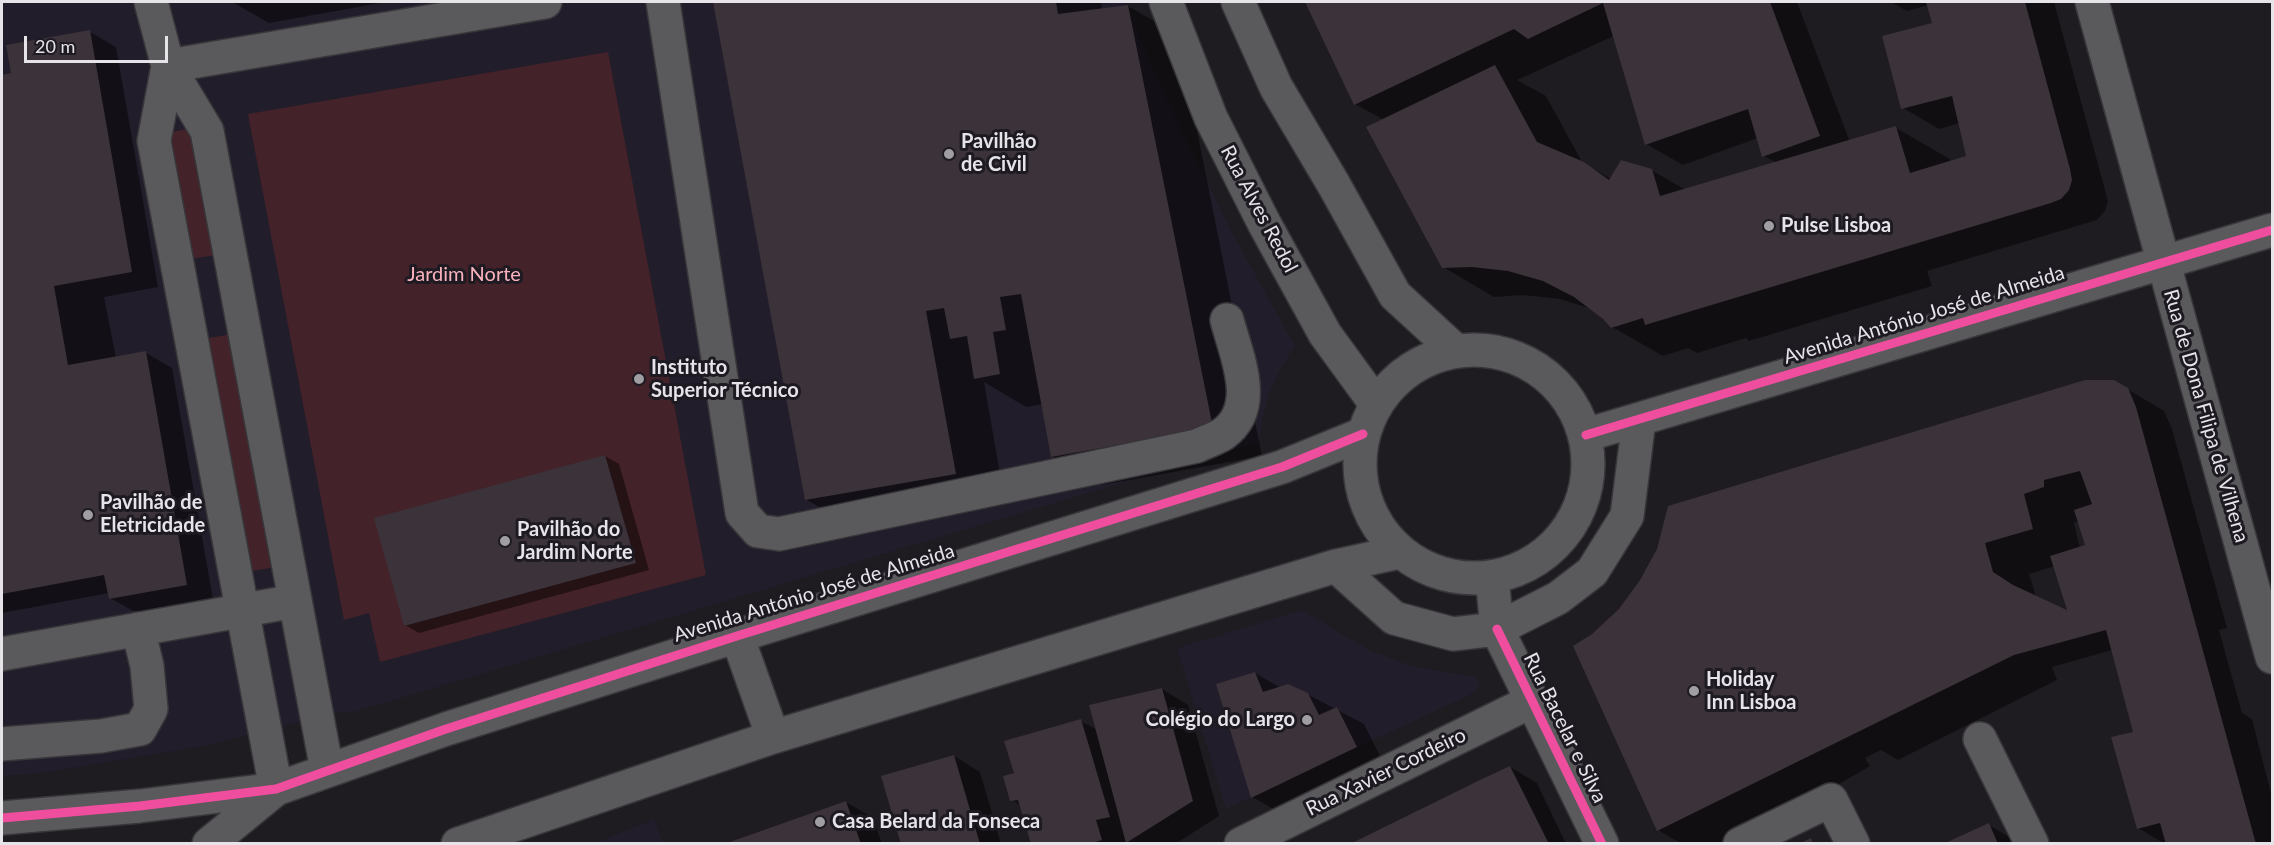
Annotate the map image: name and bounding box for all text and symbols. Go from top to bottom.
scale bar [27,24,171,62]
text: 20 m [35,35,75,57]
place label: Pavilhão de Civil [961,130,1037,177]
street label: Rua Alves Redol [1215,141,1303,277]
marker: Pavilhão de Civil [942,147,956,161]
place label: Pulse Lisboa [1781,214,1891,238]
marker: Pulse Lisboa [1762,219,1776,233]
street label: Avenida António José de Almeida [1780,261,2068,369]
park label: Jardim Norte [407,263,521,287]
street label: Rua de Dona Filipa de Vilhena [2158,287,2254,545]
place label: Instituto Superior Técnico [651,356,799,403]
marker: Instituto Superior Técnico [632,372,646,386]
place label: Pavilhão de Eletricidade [100,491,205,538]
marker: Pavilhão de Eletricidade [81,508,95,522]
place label: Pavilhão do Jardim Norte [517,518,633,565]
marker: Pavilhão do Jardim Norte [498,534,512,548]
street label: Avenida António José de Almeida [670,539,958,647]
street label: Rua Bacelar e Silva [1518,649,1612,807]
place label: Holiday Inn Lisboa [1706,668,1796,715]
marker: Holiday Inn Lisboa [1687,684,1701,698]
place label: Colégio do Largo [1145,708,1295,732]
marker: Colégio do Largo [1300,713,1314,727]
street label: Rua Xavier Cordeiro [1302,723,1470,821]
place label: Casa Belard da Fonseca [832,810,1040,834]
marker: Casa Belard da Fonseca [813,815,827,829]

